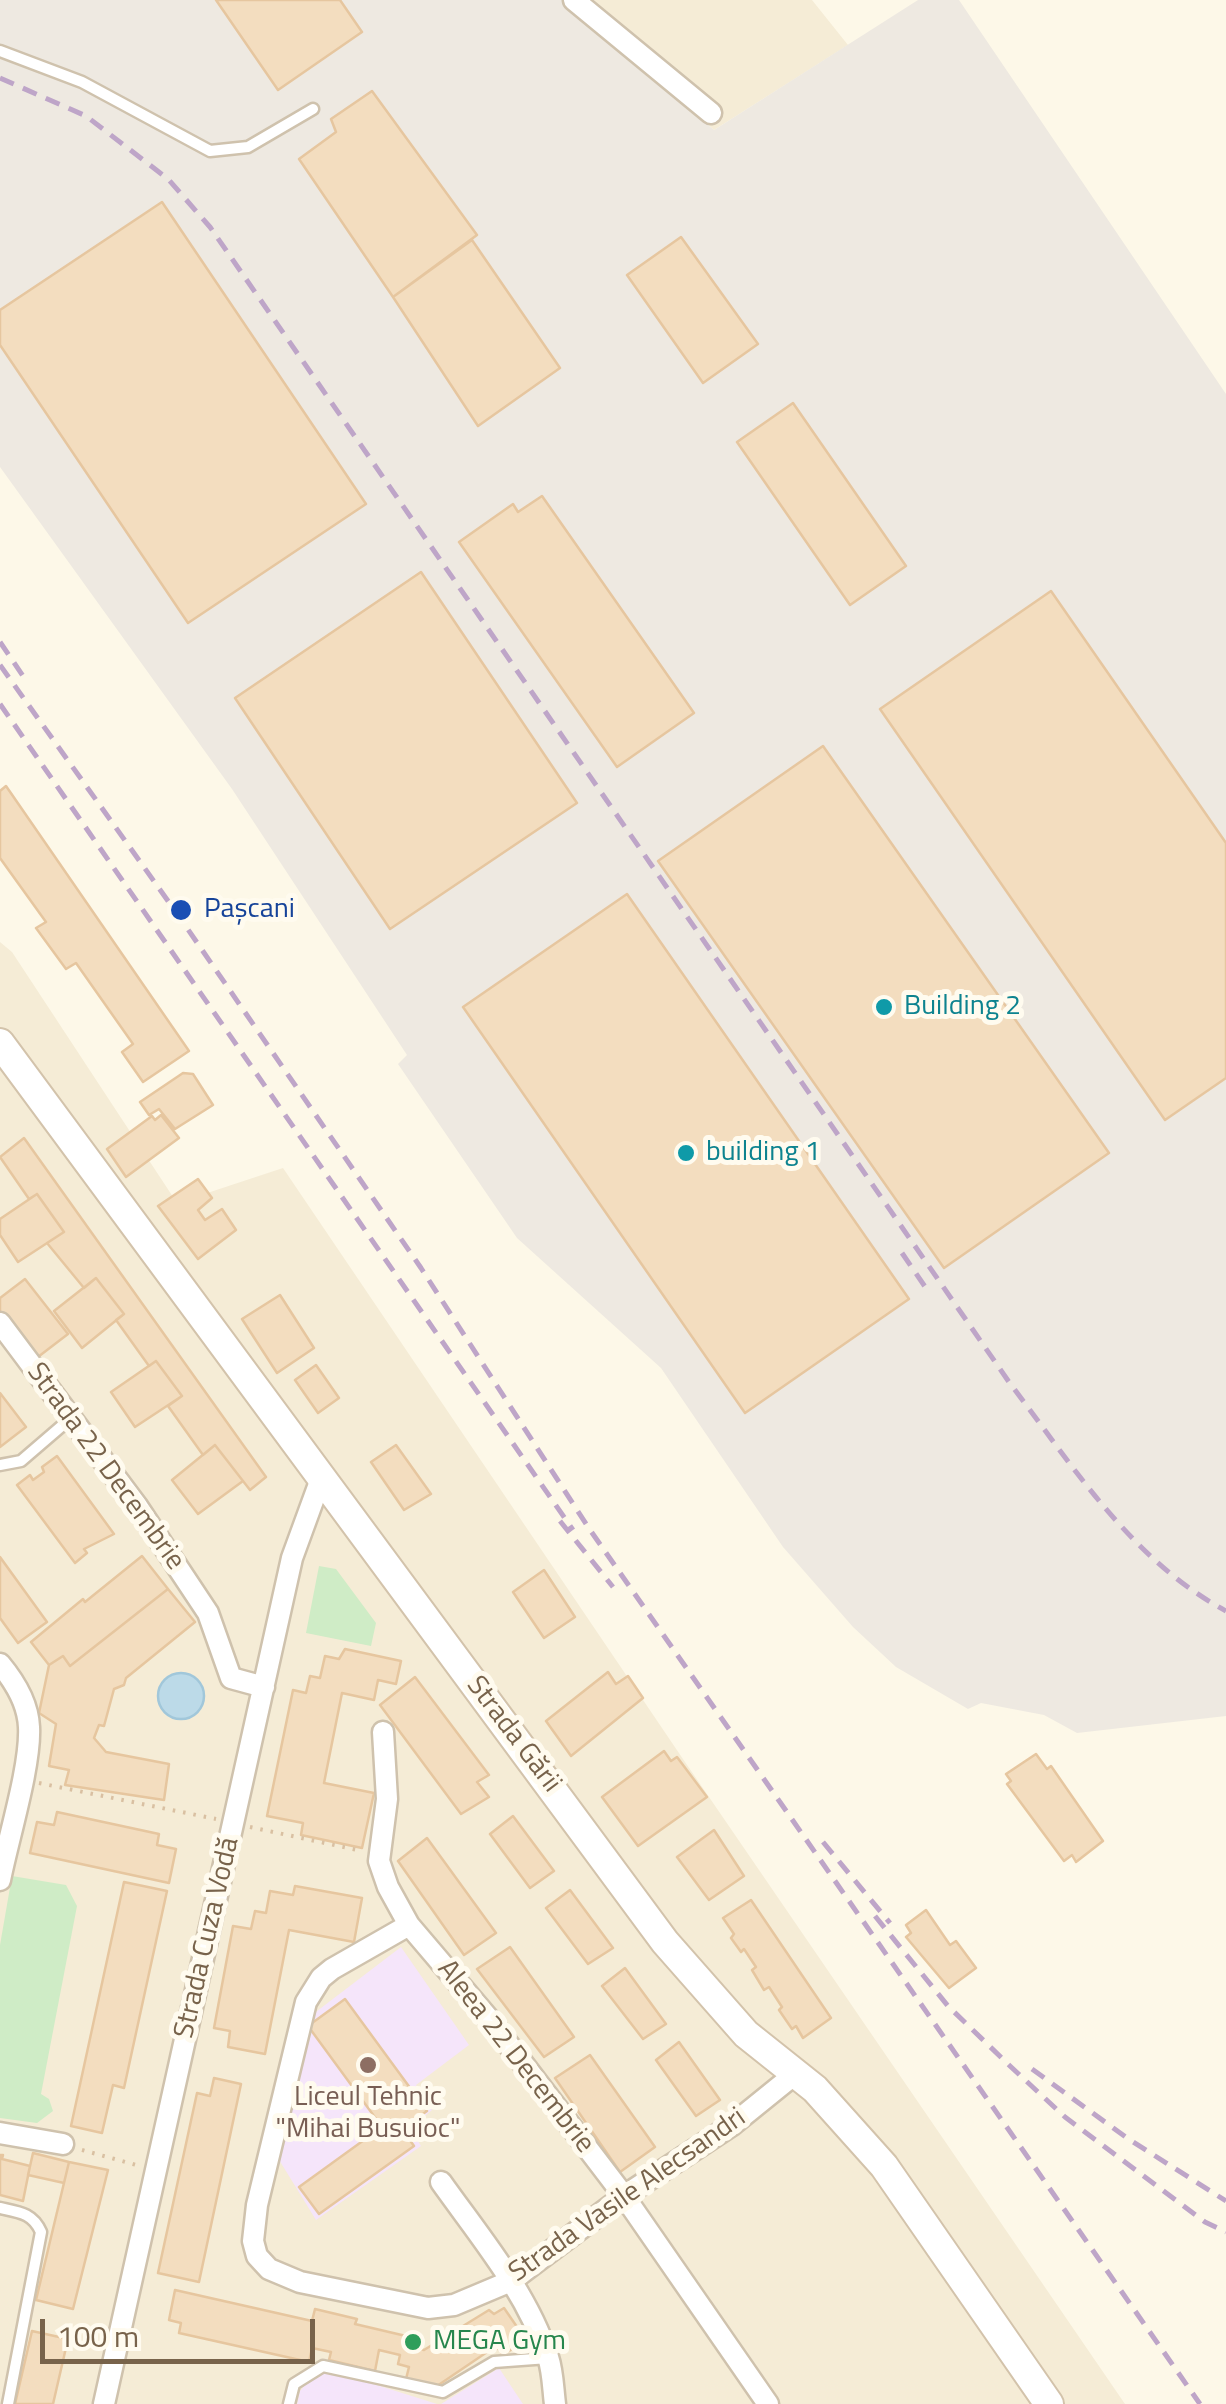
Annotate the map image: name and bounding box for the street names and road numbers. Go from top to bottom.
street label: Strada 22 Decembrie [19,1357,191,1577]
street label: Strada Gării [458,1670,568,1800]
street label: Strada Cuza Vodă [169,1834,247,2042]
street label: Aleea 22 Decembrie [429,1954,601,2160]
street label: Strada Vasile Alecsandri [503,2102,753,2290]

